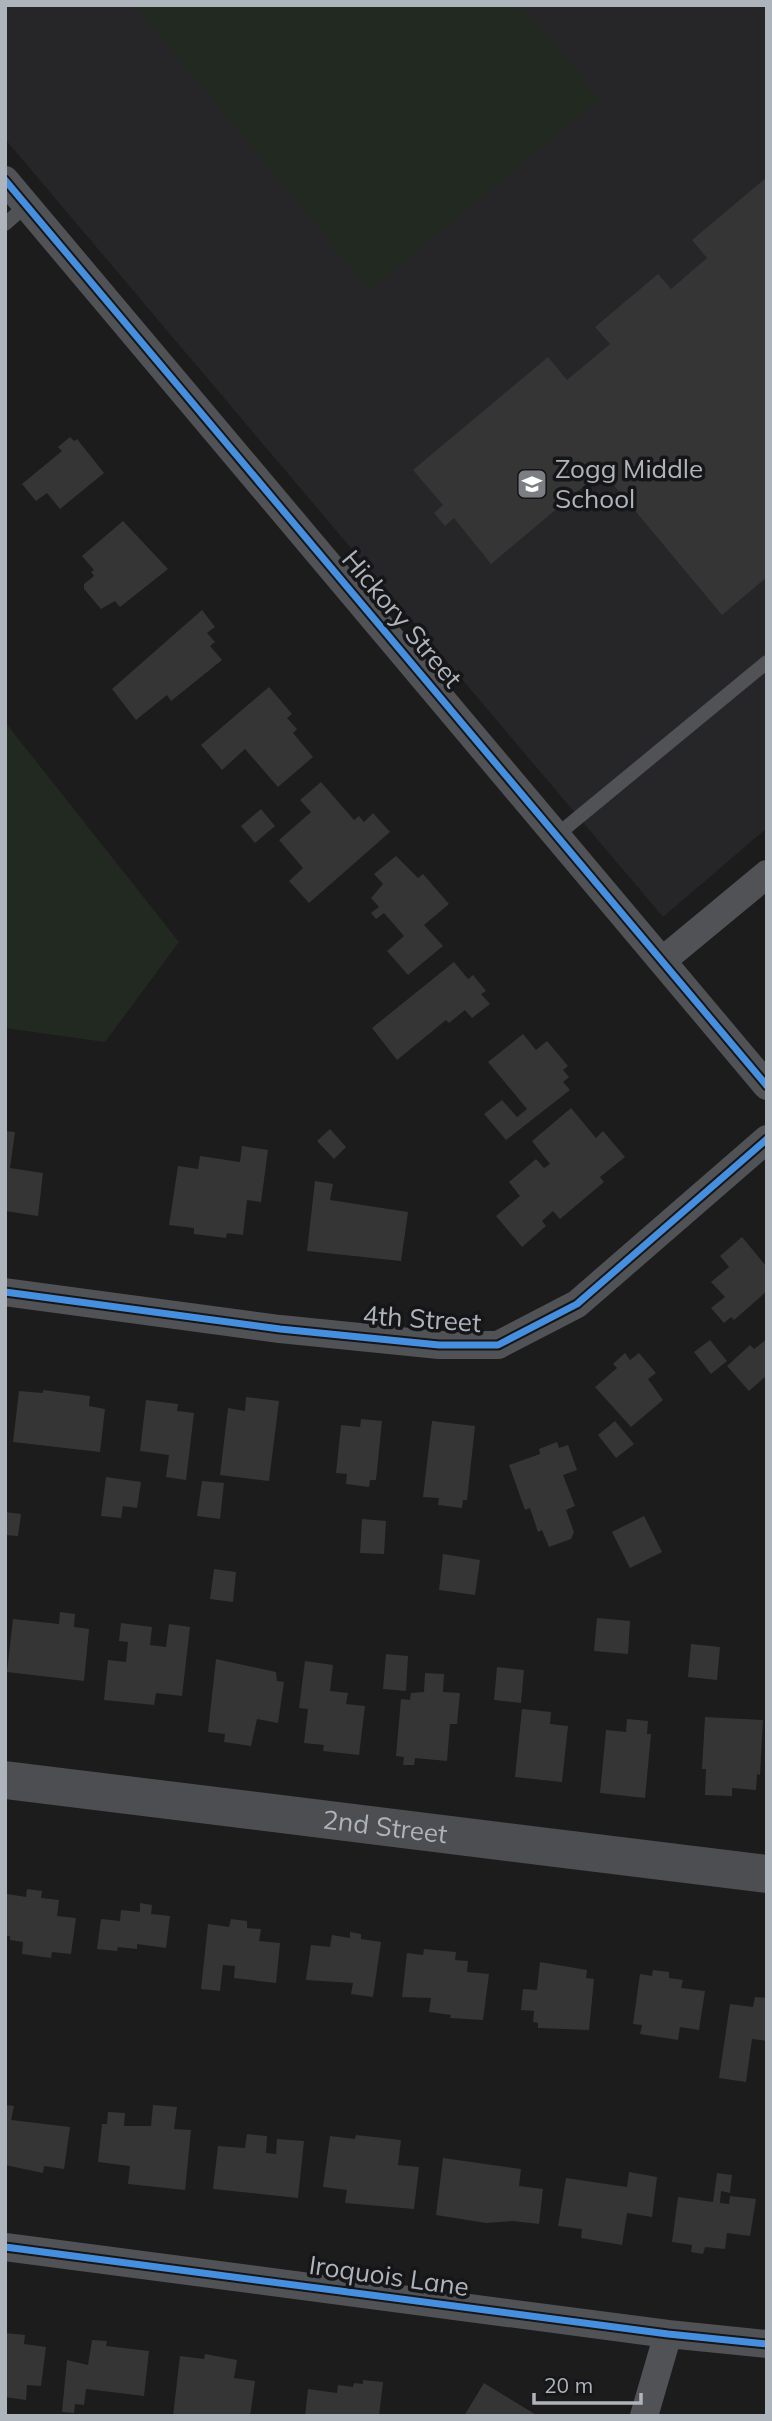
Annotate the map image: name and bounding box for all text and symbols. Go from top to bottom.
place label: Zogg Middle School [555,452,703,515]
school or university icon: Zogg Middle School [515,467,549,501]
street label: Hickory Street [335,543,470,694]
street label: 4th Street [362,1298,482,1339]
street label: 2nd Street [321,1802,449,1850]
street label: Iroquois Lane [307,2248,471,2303]
scale bar [534,2362,641,2406]
text: 20 m [544,2372,593,2398]

